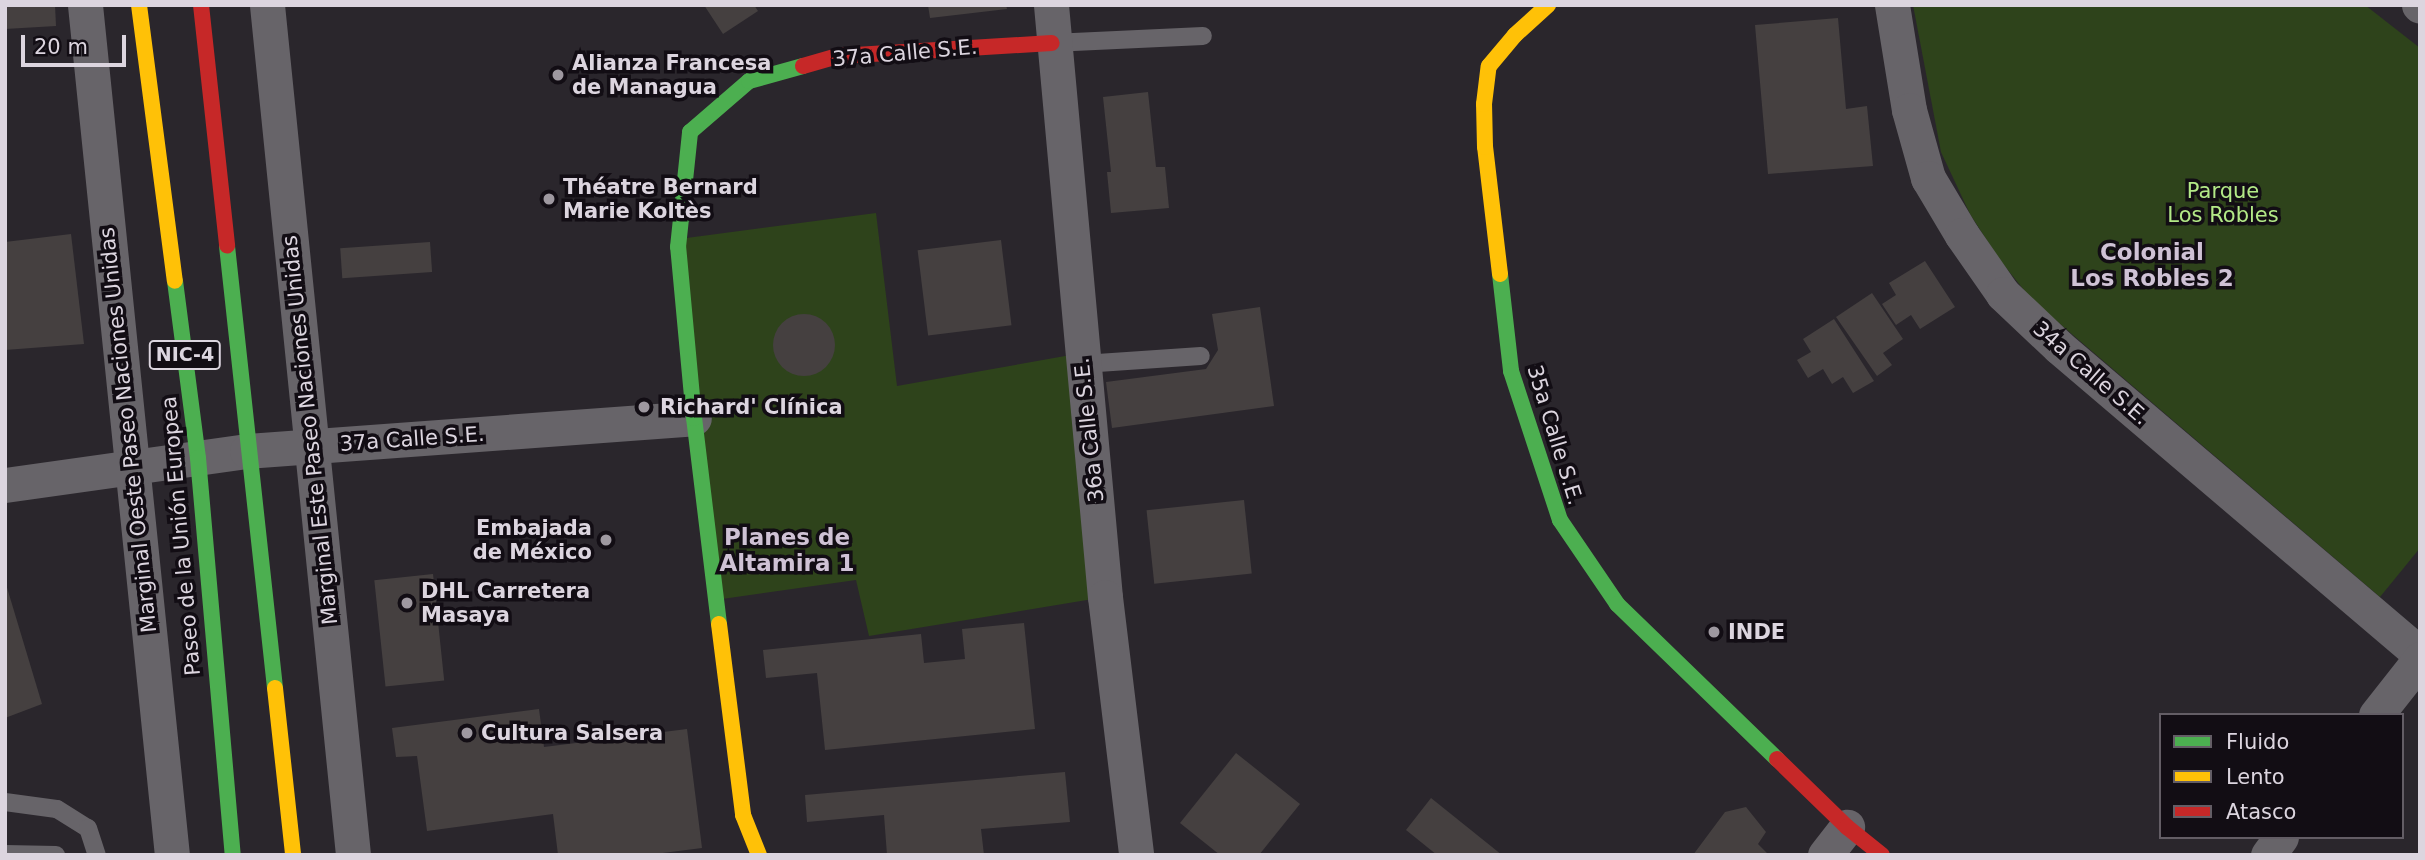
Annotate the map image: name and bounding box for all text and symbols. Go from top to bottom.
scale bar [24,21,130,65]
street label: 37a Calle S.E. [832,34,978,72]
text: 20 m [34,35,88,59]
place label: Alianza Francesa de Managua [572,50,771,100]
marker: Alianza Francesa de Managua [550,67,566,83]
place label: Théatre Bernard Marie Koltès [563,174,758,224]
park label: Parque Los Robles [2167,178,2279,228]
marker: Théatre Bernard Marie Koltès [541,191,557,207]
street label: Marginal Oeste Paseo Naciones Unidas [94,226,162,634]
street label: Marginal Este Paseo Naciones Unidas [277,234,343,626]
district label: Colonial Los Robles 2 [2070,238,2234,292]
street label: 34a Calle S.E. [2028,316,2154,430]
road number: NIC-4 [148,340,222,370]
street label: 36a Calle S.E. [1069,357,1109,503]
street label: 35a Calle S.E. [1522,362,1588,508]
place label: Richard' Clínica [660,394,843,420]
street label: Paseo de la Unión Europea [156,395,206,677]
marker: Richard' Clínica [634,397,654,417]
street label: 37a Calle S.E. [339,421,485,457]
place label: Embajada de México [473,515,592,565]
district label: Planes de Altamira 1 [720,523,854,577]
marker: Embajada de México [598,532,614,548]
place label: DHL Carretera Masaya [421,578,590,628]
marker: DHL Carretera Masaya [399,595,415,611]
place label: INDE [1728,619,1785,645]
marker: INDE [1706,624,1722,640]
legend [2159,713,2404,839]
place label: Cultura Salsera [481,720,663,746]
marker: Cultura Salsera [459,725,475,741]
text: Fluido [2226,730,2289,754]
text: Lento [2226,765,2285,789]
text: Atasco [2226,800,2296,824]

